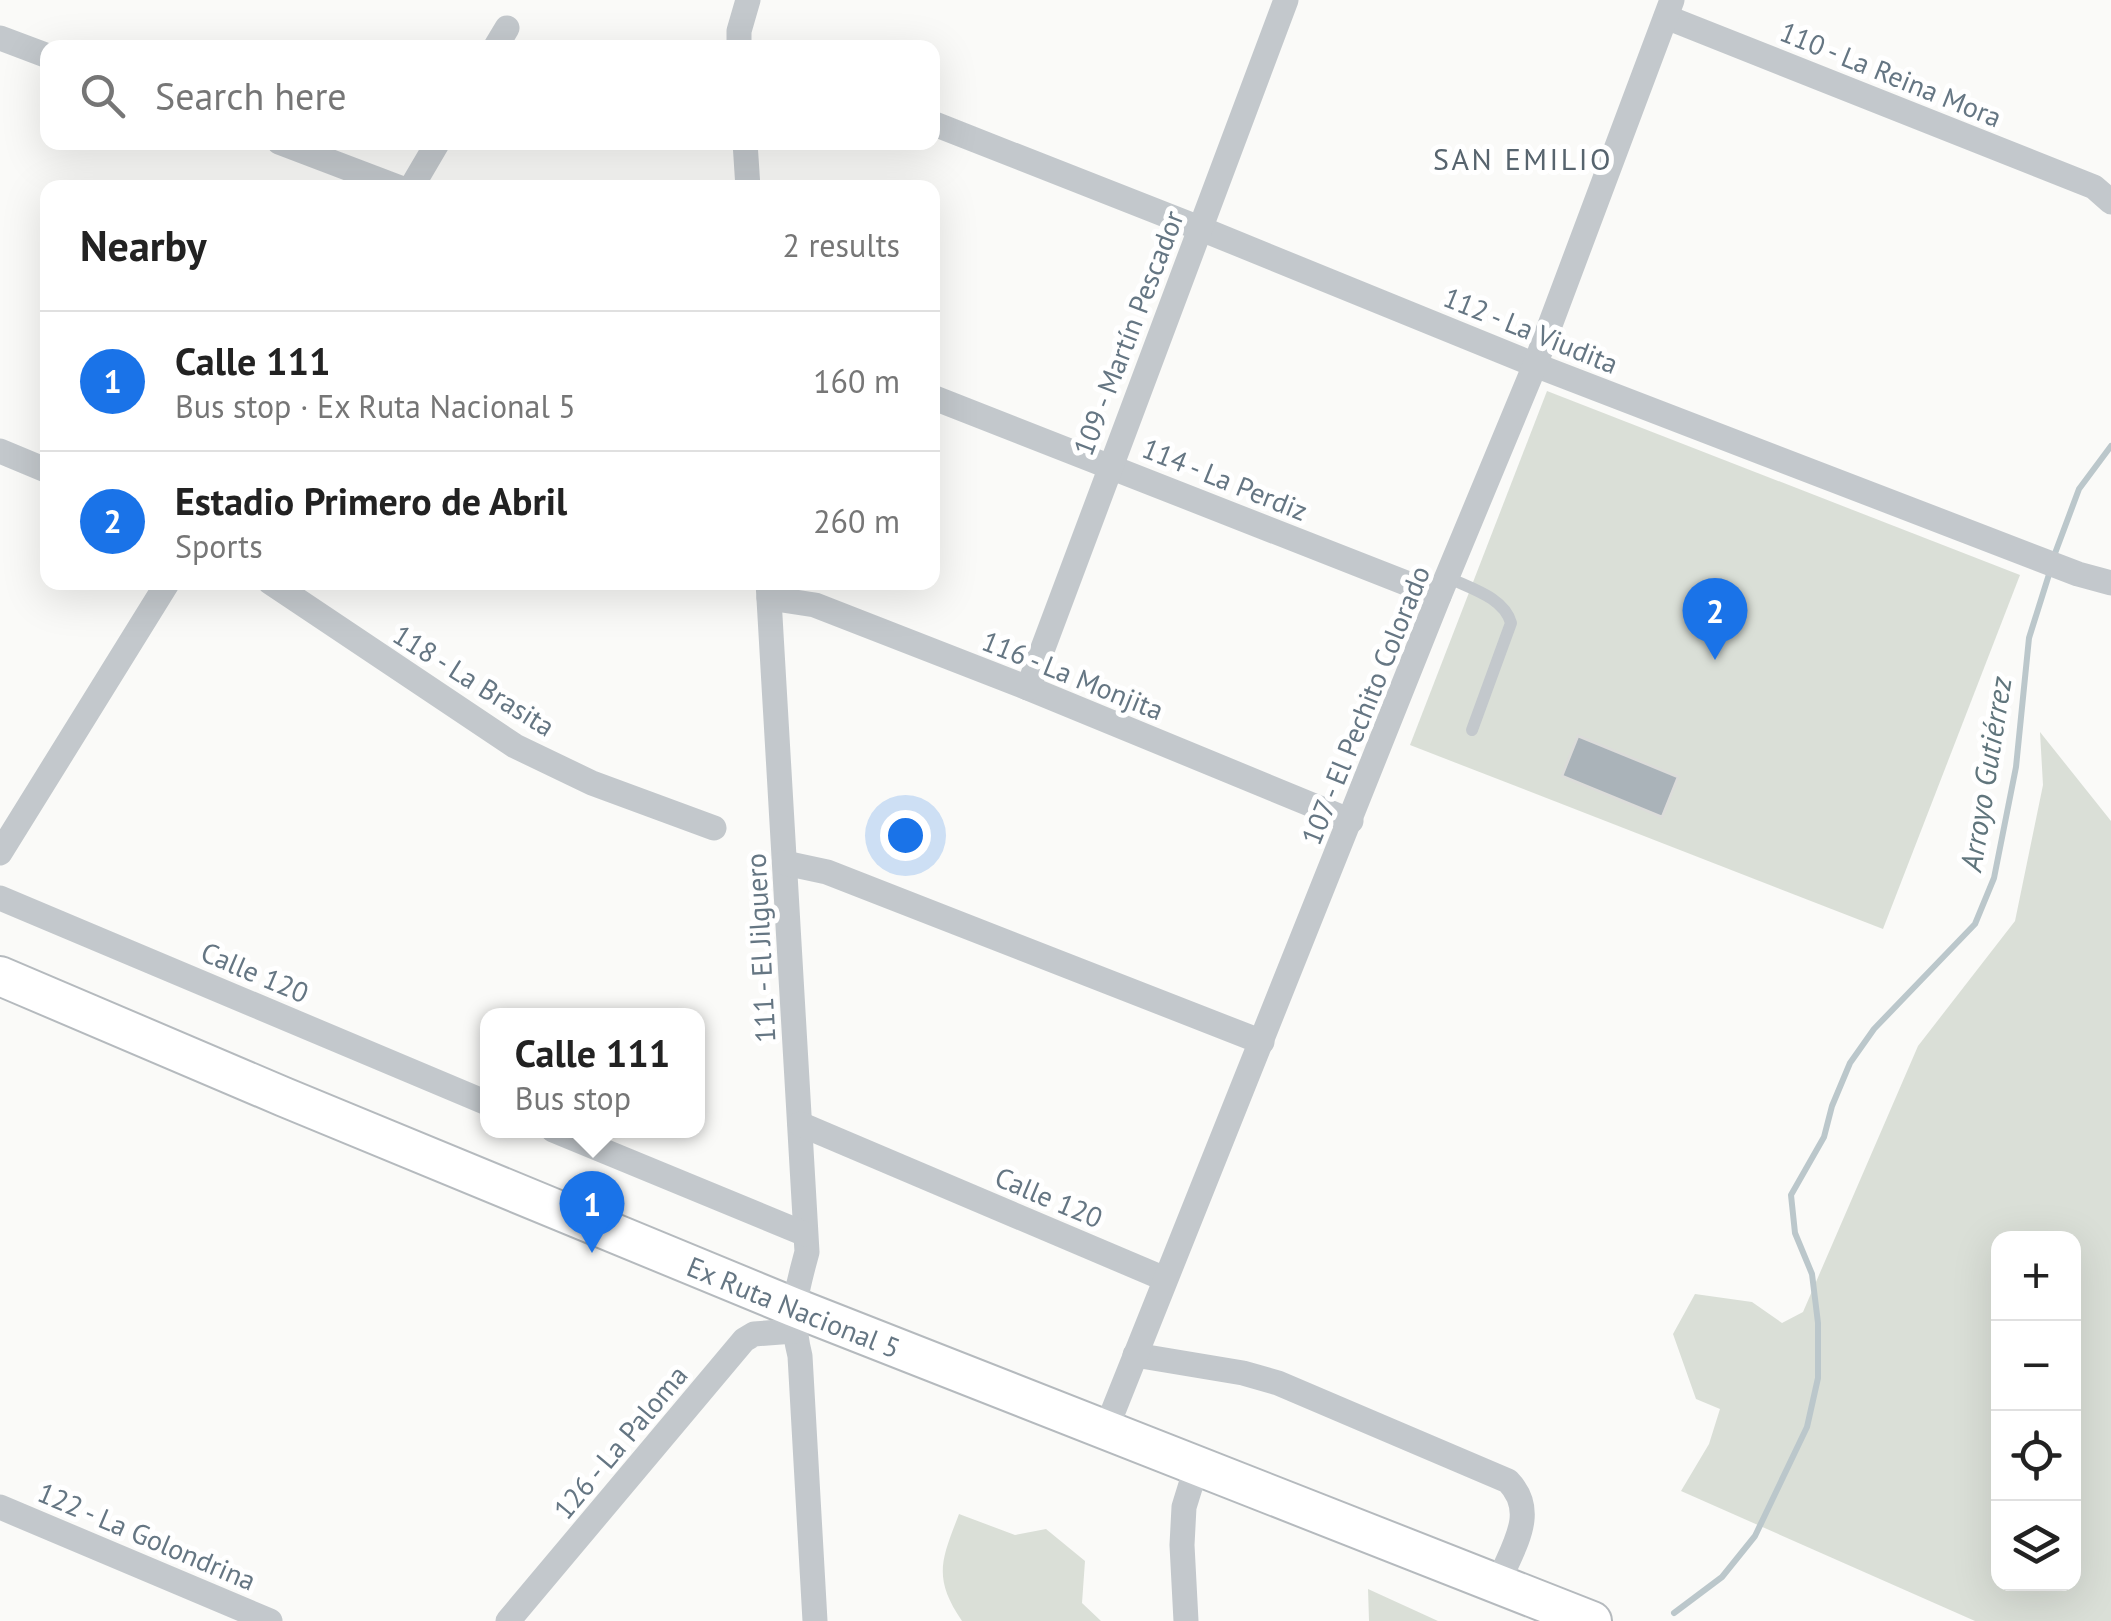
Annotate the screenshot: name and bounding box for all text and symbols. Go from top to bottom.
street label: 110 - La Reina Mora [1775,13,2007,135]
search box [40,40,940,150]
icon: search [75,68,130,123]
text: Search here [155,71,347,120]
district label: SAN EMILIO [1433,139,1613,178]
street label: 109 - Martín Pescador [1064,205,1192,461]
text: Nearby [80,218,207,273]
text: 2 results [782,224,900,266]
street label: 112 - La Viudita [1438,278,1624,382]
text: Calle 111 [175,336,331,385]
text: 1 [103,360,122,402]
text: 160 m [813,360,900,402]
text: Bus stop · Ex Ruta Nacional 5 [175,385,576,427]
street label: 114 - La Perdiz [1137,429,1313,529]
text: Estadio Primero de Abril [175,476,567,525]
text: 2 [103,500,122,542]
text: 260 m [813,500,900,542]
text: Sports [175,525,263,567]
street label: 107 - El Pechito Colorado [1292,560,1438,850]
pin: 2 [1682,578,1748,660]
street label: 118 - La Brasita [386,616,562,744]
street label: 116 - La Monjita [977,622,1169,728]
water label: Arroyo Gutiérrez [1950,673,2020,875]
your location [880,810,931,861]
street label: 111 - El Jilguero [737,852,783,1044]
street label: Calle 120 [196,933,314,1011]
popup [480,1008,705,1138]
text: Calle 111 [515,1028,670,1077]
text: Bus stop [515,1077,631,1119]
street label: Calle 120 [990,1158,1108,1236]
pin: 1 [560,1170,624,1253]
map controls [1991,1231,2081,1591]
button: + [1991,1231,2081,1321]
street label: Ex Ruta Nacional 5 [682,1247,906,1366]
button: − [1991,1321,2081,1411]
street label: 126 - La Paloma [545,1357,695,1527]
button: locate [1991,1411,2081,1501]
street label: 122 - La Golondrina [32,1473,262,1599]
button: layers [1991,1501,2081,1591]

